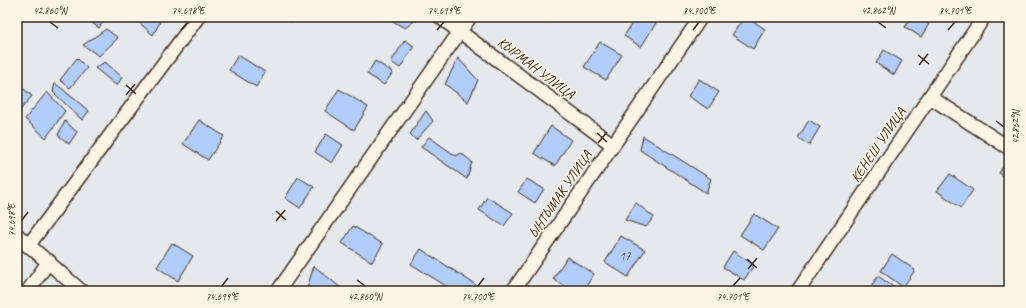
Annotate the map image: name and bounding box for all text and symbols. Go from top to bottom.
text: 42.860°N [33,4,69,17]
text: 74.698°E [172,4,206,17]
text: 74.699°E [428,4,462,17]
text: 74.700°E [683,4,717,17]
text: 42.862°N [861,4,897,17]
text: 74.701°E [939,4,973,17]
street label: КЫРМАН УЛИЦА [494,34,579,103]
street label: КЕНЕШ УЛИЦА [847,104,910,185]
text: 42.862°N [1009,108,1022,144]
street label: ЫНТЫМАК УЛИЦА [525,147,596,241]
text: 74.698°E [5,202,18,236]
house number: 17 [620,248,631,264]
text: 74.699°E [206,290,240,303]
text: 42.860°N [348,290,384,303]
text: 74.700°E [462,290,496,303]
text: 74.701°E [717,290,751,303]

